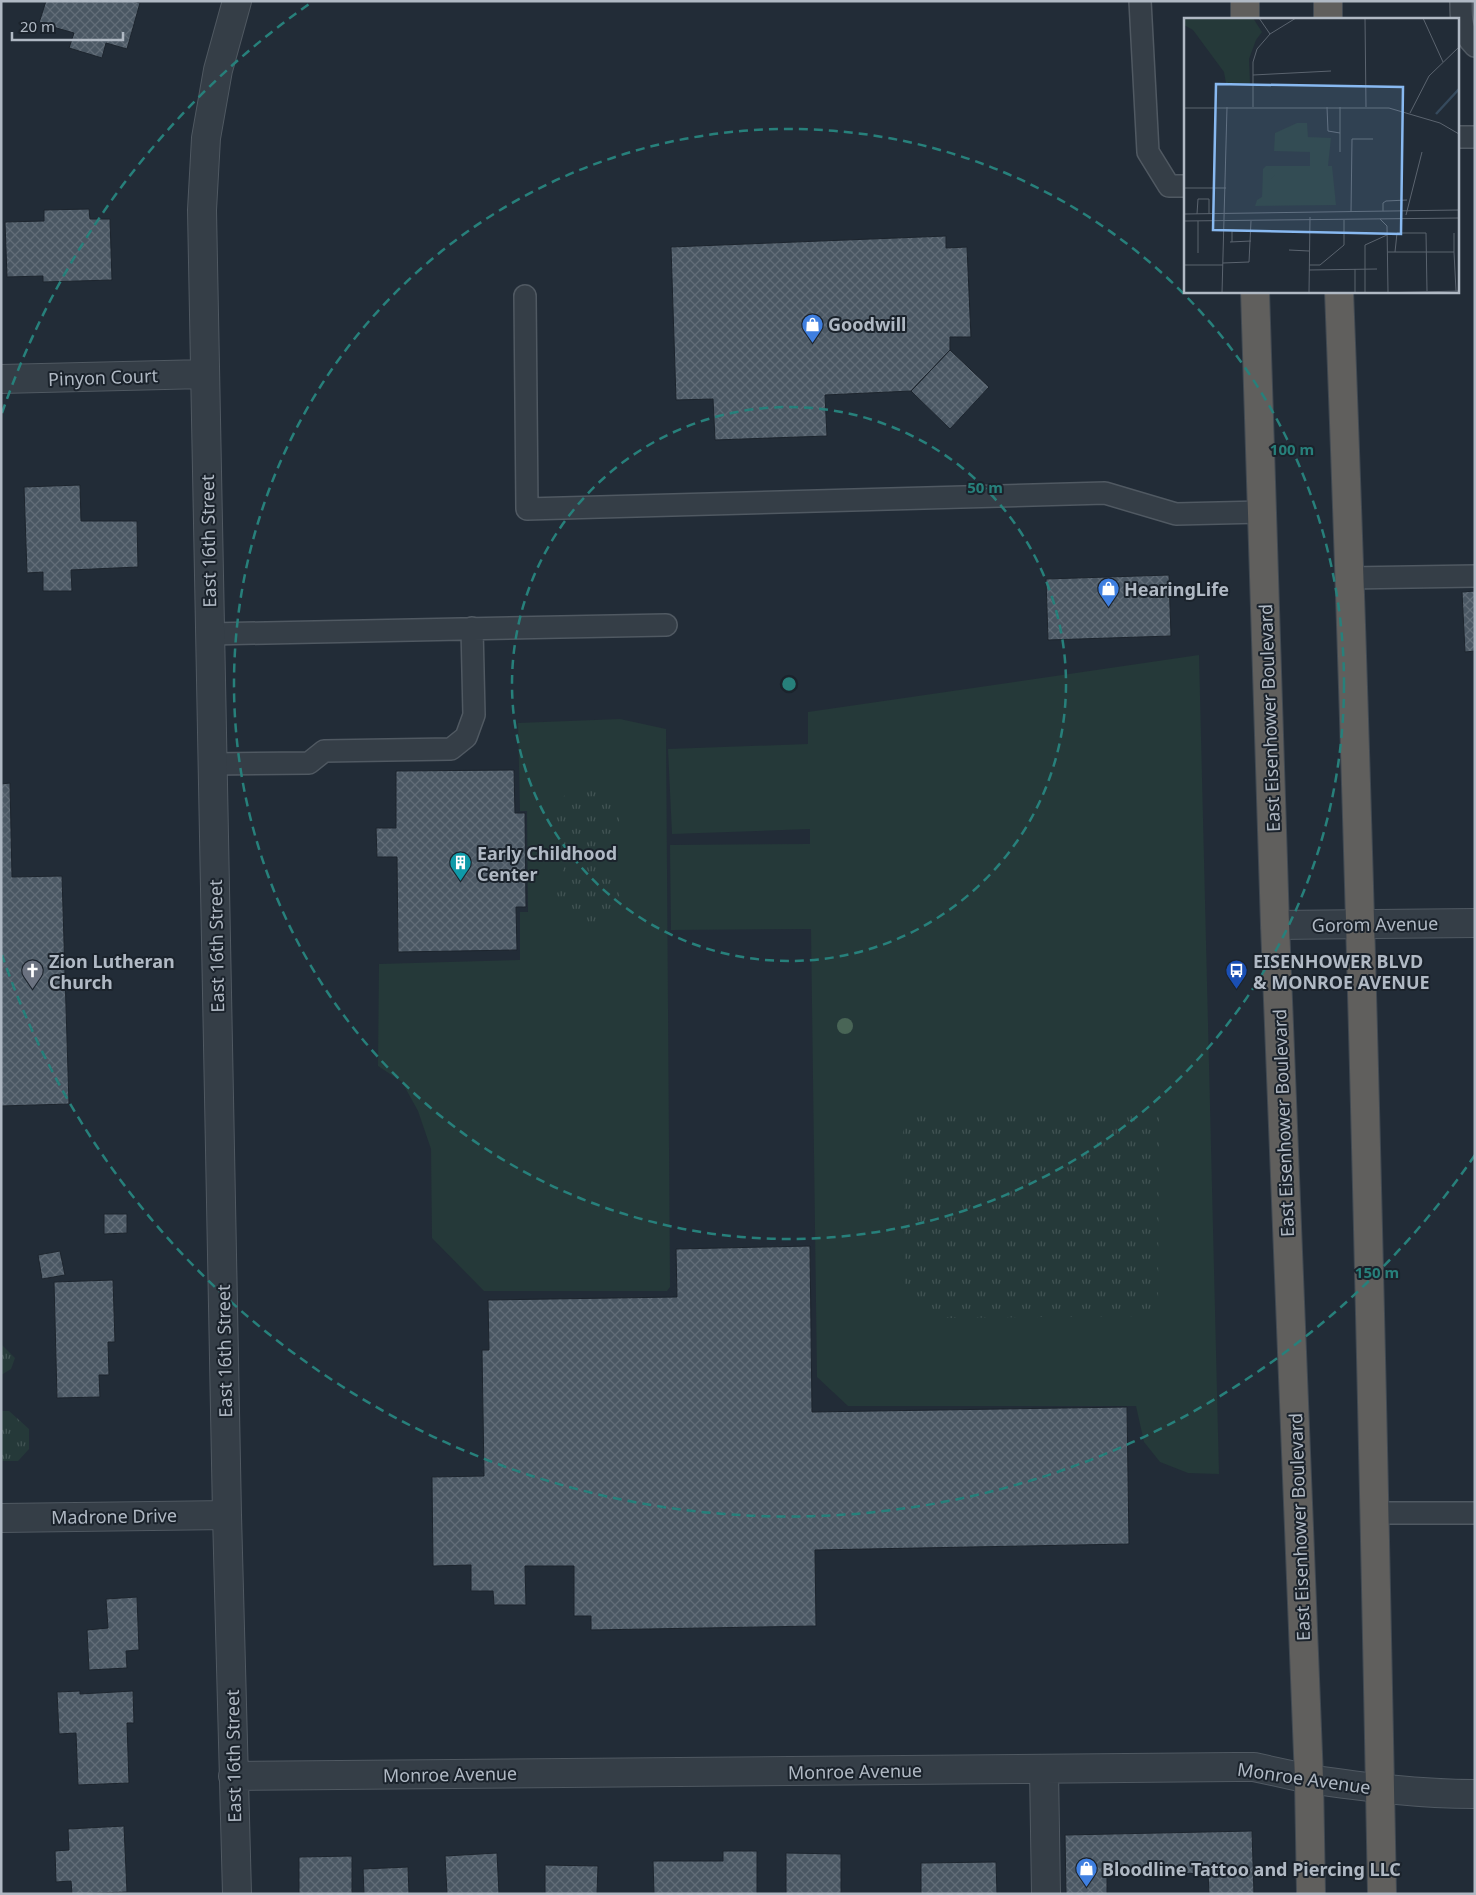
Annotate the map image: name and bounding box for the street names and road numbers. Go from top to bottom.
street label: Pinyon Court [48,363,159,391]
street label: East 16th Street [195,474,221,608]
street label: East Eisenhower Boulevard [1253,604,1285,832]
street label: East 16th Street [203,879,229,1013]
street label: Gorom Avenue [1311,911,1439,937]
street label: East Eisenhower Boulevard [1267,1009,1299,1237]
street label: East 16th Street [211,1284,237,1418]
street label: East Eisenhower Boulevard [1283,1413,1315,1641]
street label: Madrone Drive [51,1503,177,1529]
street label: East 16th Street [220,1689,246,1823]
street label: Monroe Avenue [1236,1757,1372,1799]
street label: Monroe Avenue [788,1758,922,1784]
street label: Monroe Avenue [383,1761,517,1787]

